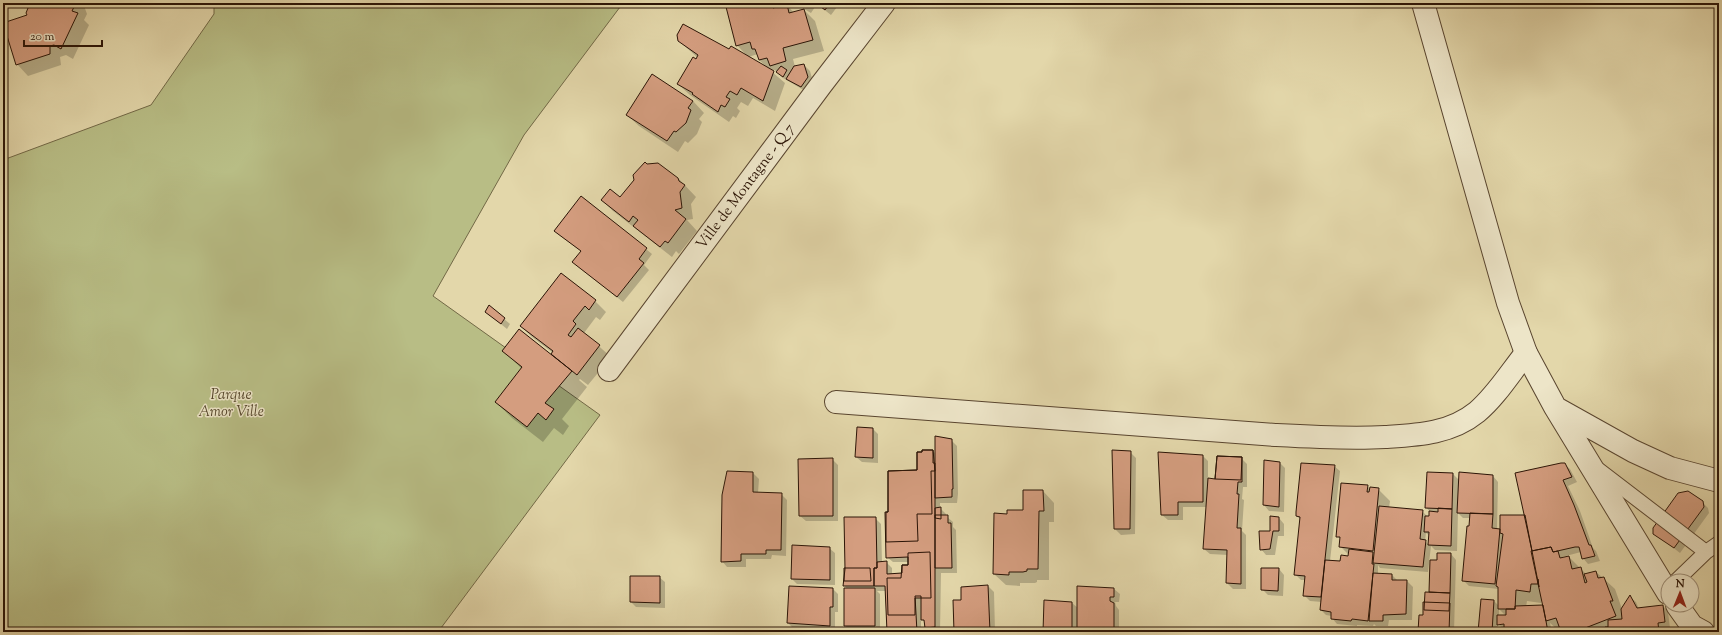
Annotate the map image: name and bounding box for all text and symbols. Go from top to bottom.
scale bar [24,22,102,48]
text: 20 m [30,28,55,46]
street label: Ville de Montagne - Q 7 [692,119,801,254]
park label: Parque Amor Ville [198,385,264,423]
north arrow [1660,573,1700,613]
text: N [1675,576,1685,592]

